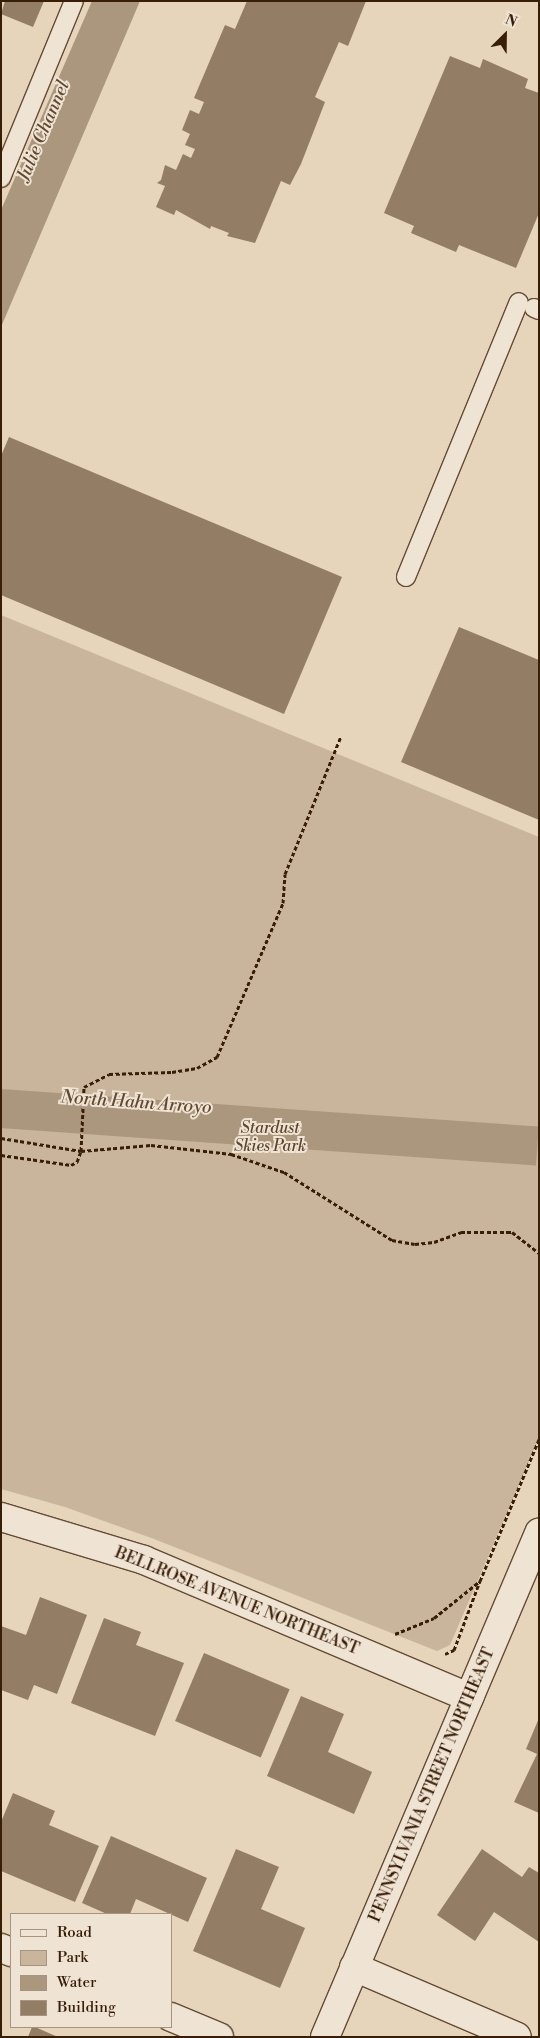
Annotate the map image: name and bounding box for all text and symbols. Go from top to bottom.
north arrow [480,10,530,60]
text: N [502,11,519,32]
water label: Julie Channel [13,78,75,184]
water label: North Hahn Arroyo [60,1087,212,1119]
park label: Stardust Skies Park [234,1118,306,1156]
street label: BELLROSE AVENUE NORTHEAST [112,1543,362,1659]
street label: PENNSYLVANIA STREET NORTHEAST [365,1645,499,1925]
legend [10,1913,172,2028]
text: Road [57,1923,92,1942]
text: Park [57,1948,88,1967]
text: Water [57,1973,96,1992]
text: Building [57,1998,116,2017]

